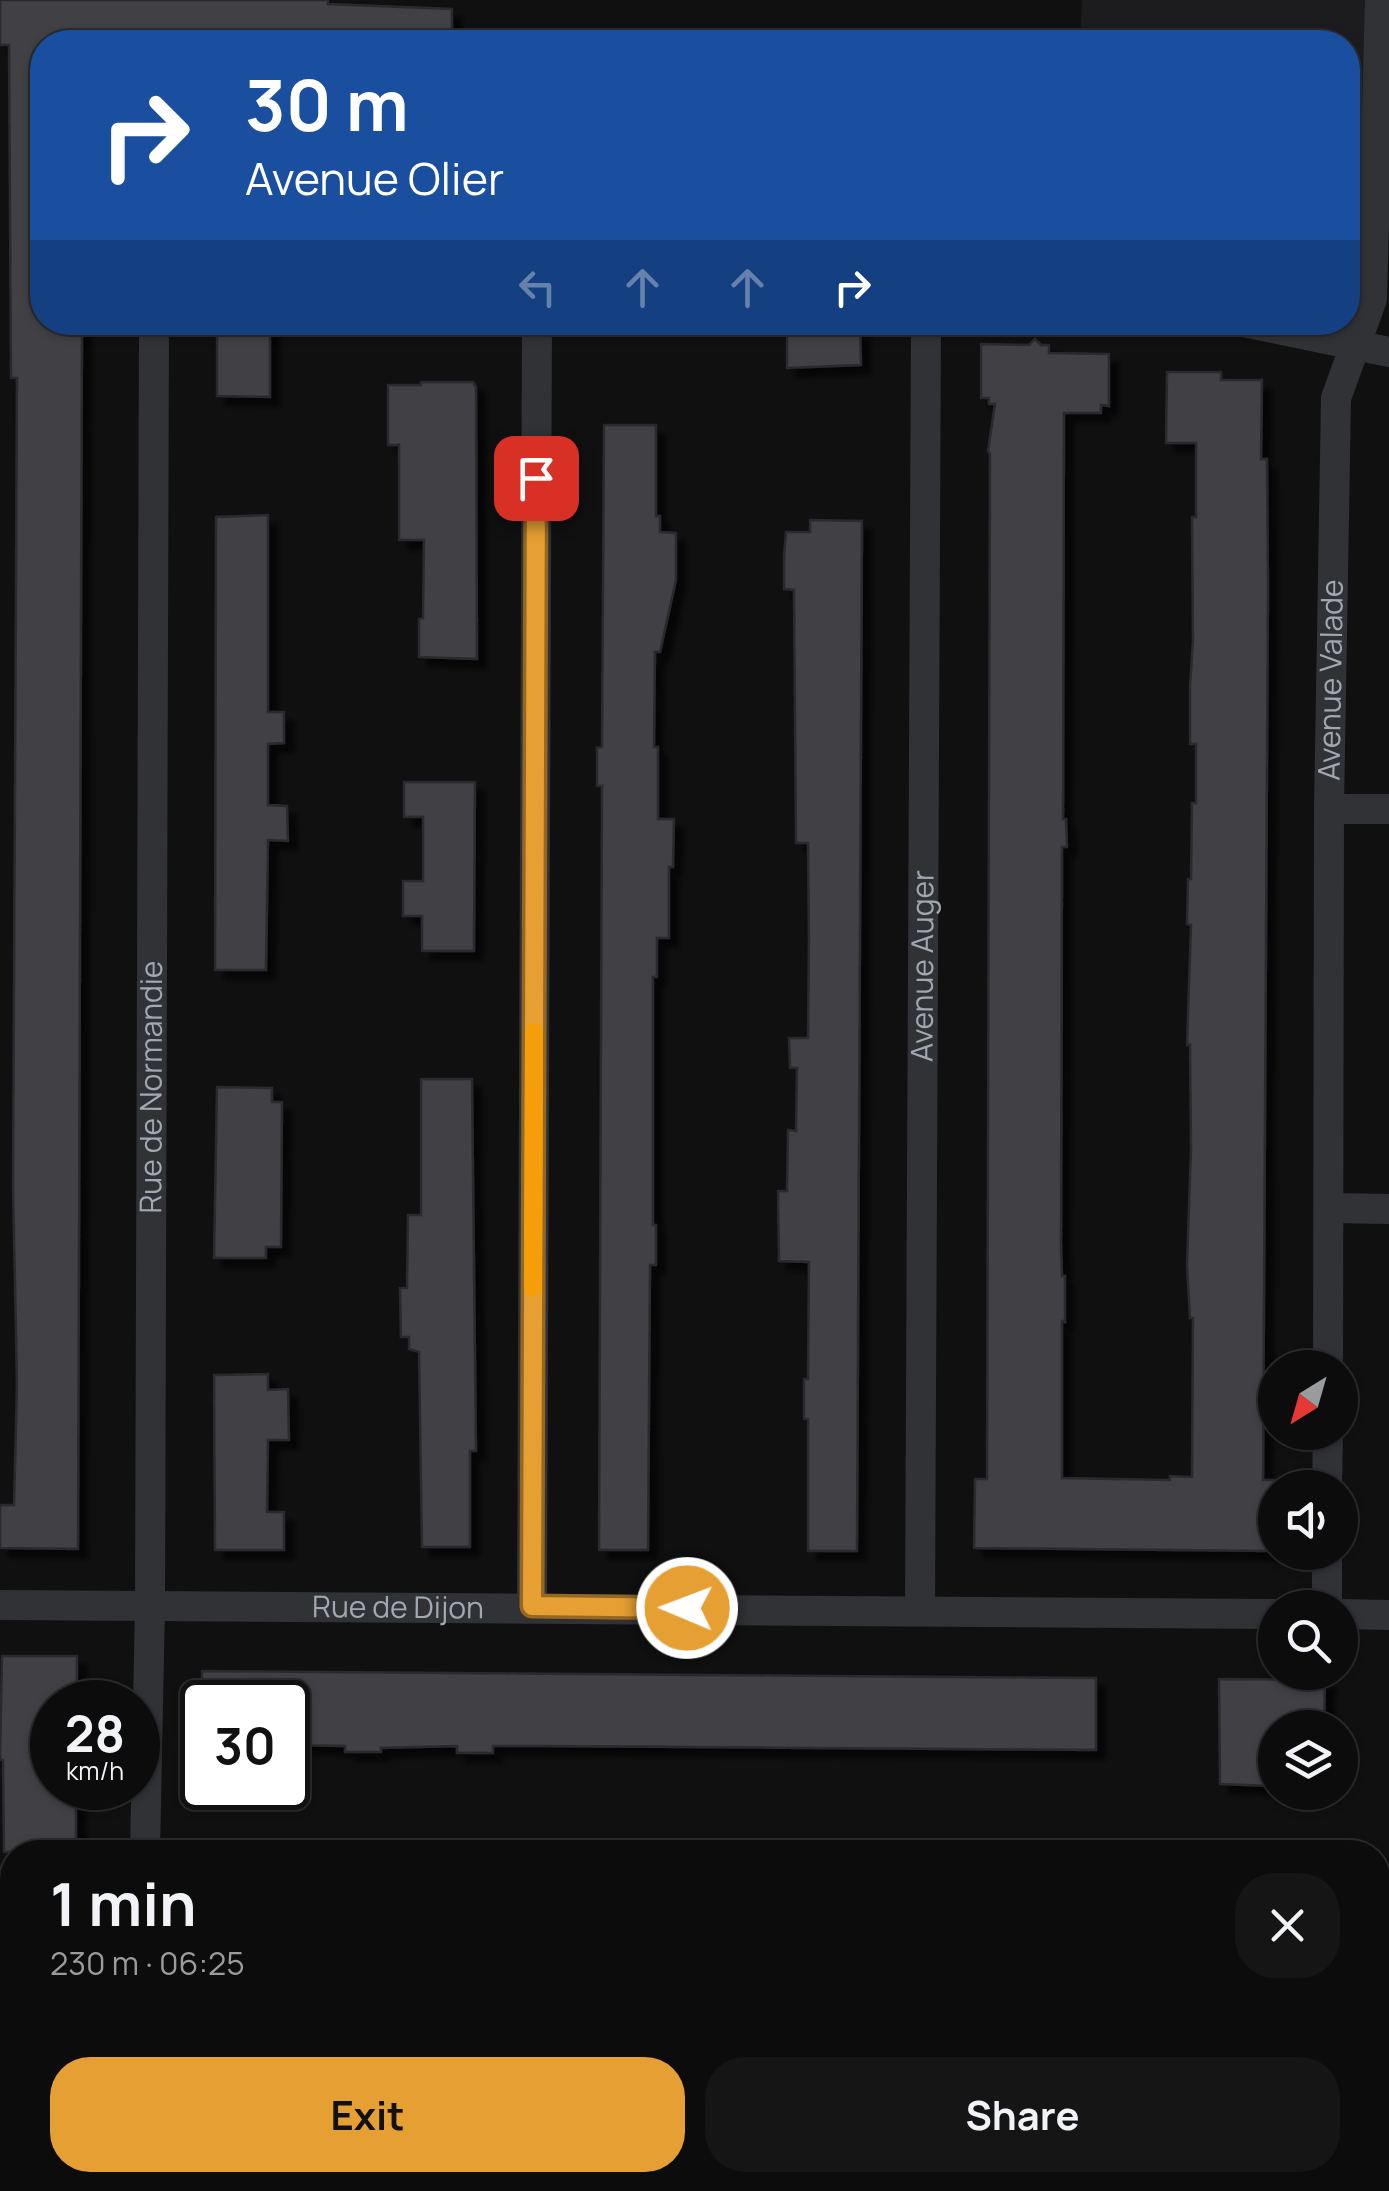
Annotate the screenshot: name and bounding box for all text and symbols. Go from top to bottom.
text: 30 m [245,56,409,152]
icon: right [80,70,210,200]
text: Avenue Olier [245,147,504,209]
icon: left [510,260,565,315]
icon: ahead [615,260,670,315]
icon: ahead [720,260,775,315]
icon: right [825,260,880,315]
pin [494,436,579,521]
icon: arrive [509,451,564,506]
street label: Avenue Valade [1307,579,1352,781]
street label: Avenue Auger [901,870,942,1062]
street label: Rue de Normandie [129,960,171,1214]
north arrow [1258,1350,1358,1450]
map controls [1258,1350,1358,1810]
button: sound [1258,1470,1358,1570]
position arrow [635,1556,739,1660]
street label: Rue de Dijon [312,1585,484,1627]
button: search [1258,1590,1358,1690]
speed limit sign: 30 [180,1680,310,1810]
text: 28 [65,1699,125,1767]
button: layers [1258,1710,1358,1810]
text: km/h [66,1753,124,1788]
text: 1 min [50,1862,197,1944]
button: close [1235,1873,1340,1978]
text: 230 m · 06:25 [50,1941,245,1985]
button: Exit [50,2057,685,2172]
button: Share [705,2057,1340,2172]

